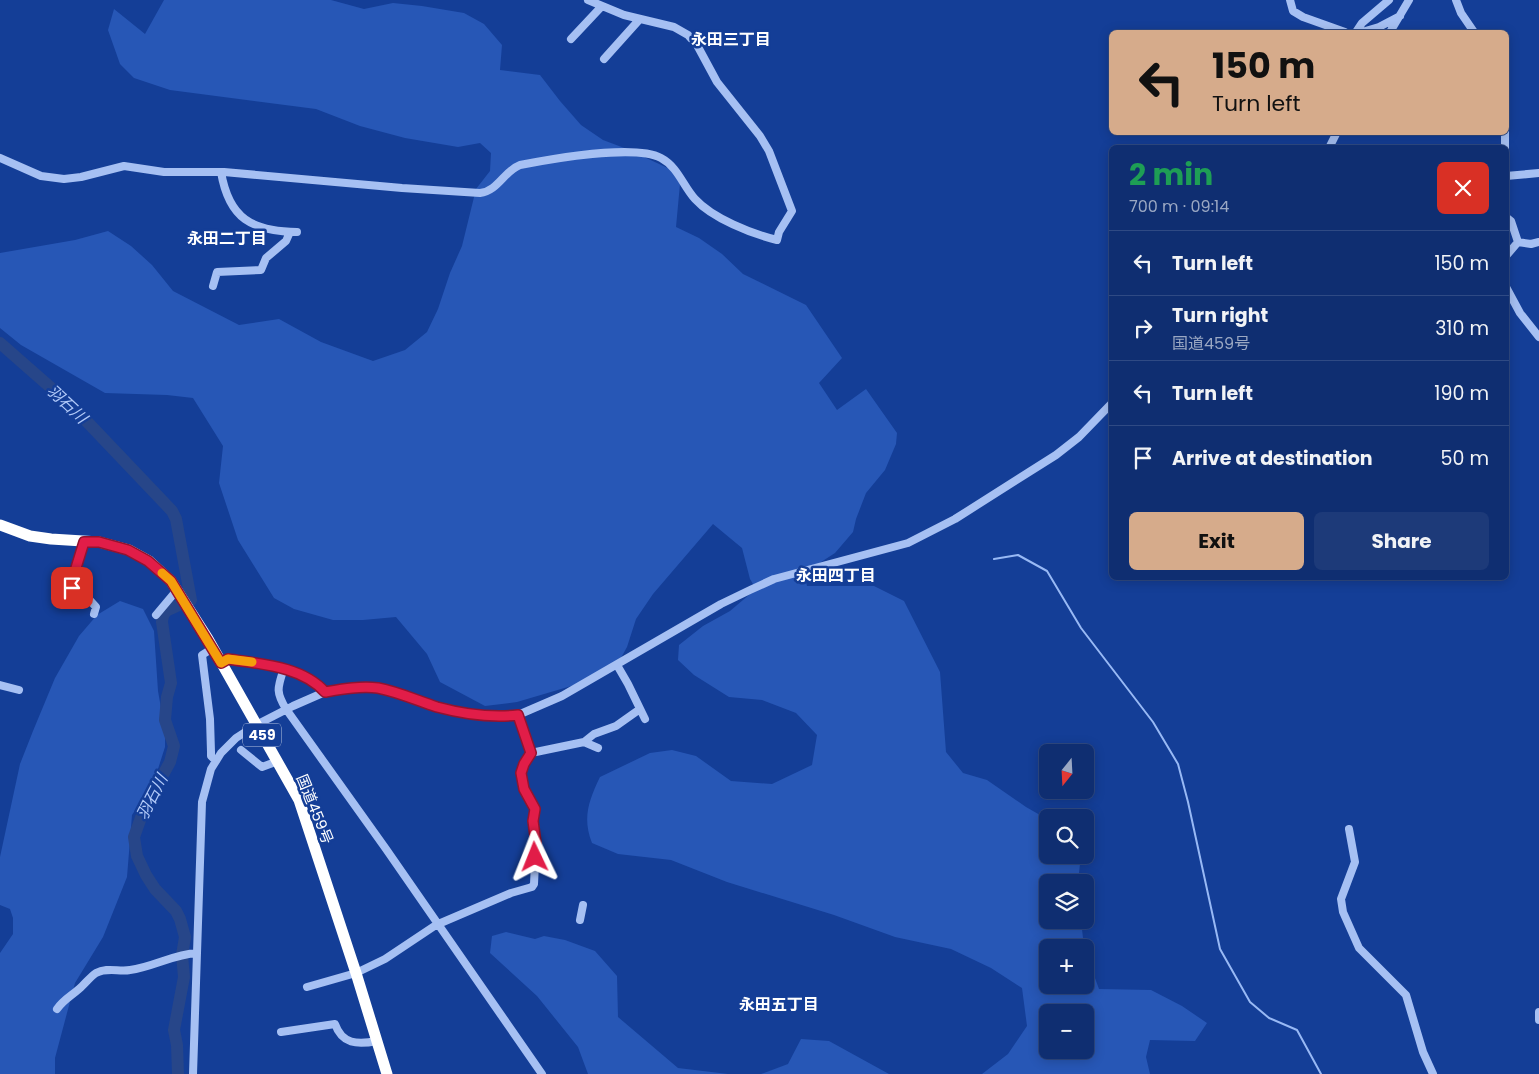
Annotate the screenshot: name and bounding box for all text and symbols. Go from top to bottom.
district label: 永田三丁目 [691,28,771,51]
text: 150 m [1212,41,1315,90]
icon: left [1129,50,1194,115]
text: Turn left [1212,88,1300,119]
text: 2 min [1129,153,1213,196]
button: close [1437,162,1489,214]
text: 700 m · 09:14 [1129,195,1229,218]
district label: 永田二丁目 [187,227,267,250]
icon: left [1129,249,1157,277]
text: Turn left [1172,250,1253,277]
text: 150 m [1434,250,1489,277]
text: Turn right [1172,302,1268,329]
icon: right [1129,314,1157,342]
text: 310 m [1435,315,1489,342]
text: 国道459号 [1172,332,1250,355]
water label: 羽石川 [42,379,94,430]
icon: left [1129,379,1157,407]
text: Turn left [1172,380,1253,407]
text: 190 m [1434,380,1489,407]
icon: arrive [1129,444,1157,472]
text: Arrive at destination [1172,445,1373,472]
text: 50 m [1440,445,1489,472]
button: Exit [1129,512,1304,570]
button: Share [1314,512,1489,570]
district label: 永田四丁目 [796,564,876,587]
pin [51,567,93,609]
icon: arrive [58,574,86,602]
road number: 459 [243,724,281,746]
north arrow [1039,744,1094,799]
map controls [1039,744,1094,1059]
water label: 羽石川 [131,769,174,824]
street label: 国道459号 [292,771,338,847]
button: search [1039,809,1094,864]
position arrow [508,830,560,882]
button: layers [1039,874,1094,929]
button: + [1039,939,1094,994]
district label: 永田五丁目 [739,993,819,1016]
button: − [1039,1004,1094,1059]

